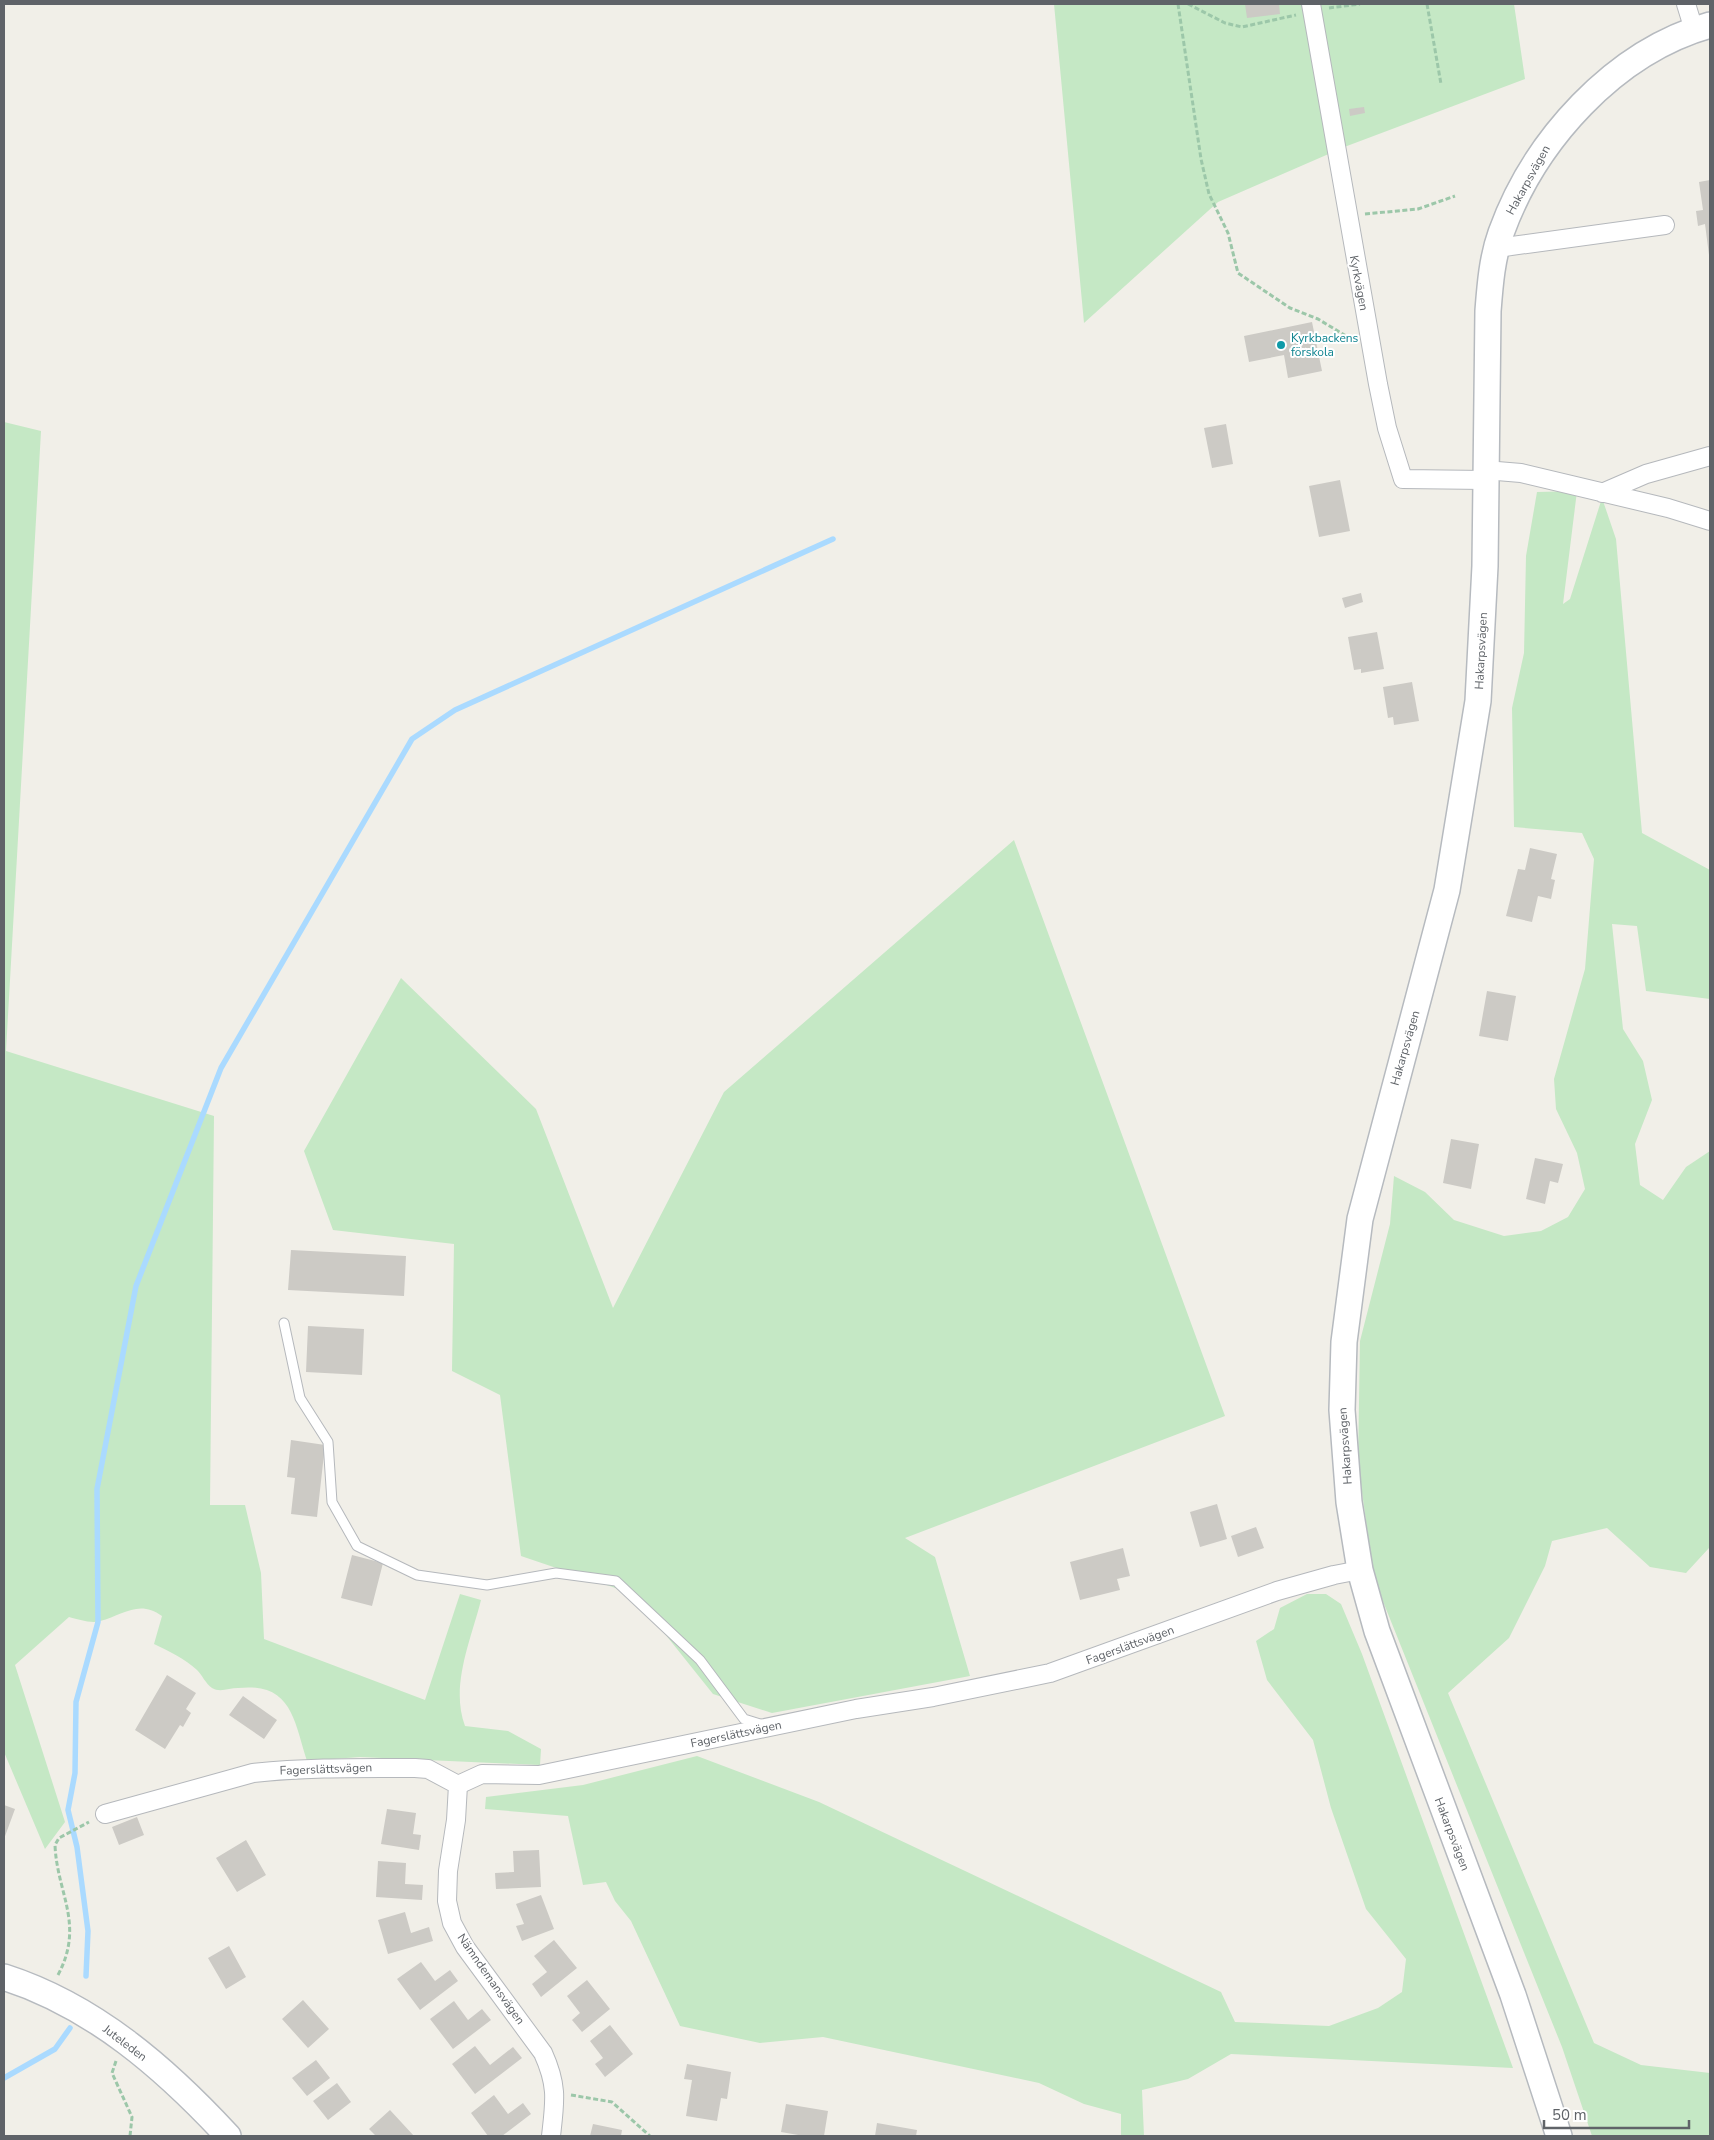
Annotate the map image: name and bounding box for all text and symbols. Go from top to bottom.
street label: Hakarpsvägen [1502,142,1554,218]
street label: Kyrkvägen [1346,254,1372,312]
place label: Kyrkbackens förskola [1291,330,1359,360]
marker: Kyrkbackens förskola [1275,339,1287,351]
street label: Hakarpsvägen [1471,612,1491,690]
street label: Hakarpsvägen [1387,1009,1423,1087]
street label: Hakarpsvägen [1334,1407,1356,1485]
street label: Fagerslättsvägen [1084,1622,1176,1668]
street label: Fagerslättsvägen [689,1717,783,1751]
street label: Fagerslättsvägen [279,1759,373,1779]
street label: Hakarpsvägen [1431,1795,1473,1873]
street label: Nämndemansvägen [454,1930,528,2028]
street label: Juteleden [99,2021,150,2065]
scale bar [1544,2098,1689,2130]
text: 50 m [1552,2105,1587,2125]

